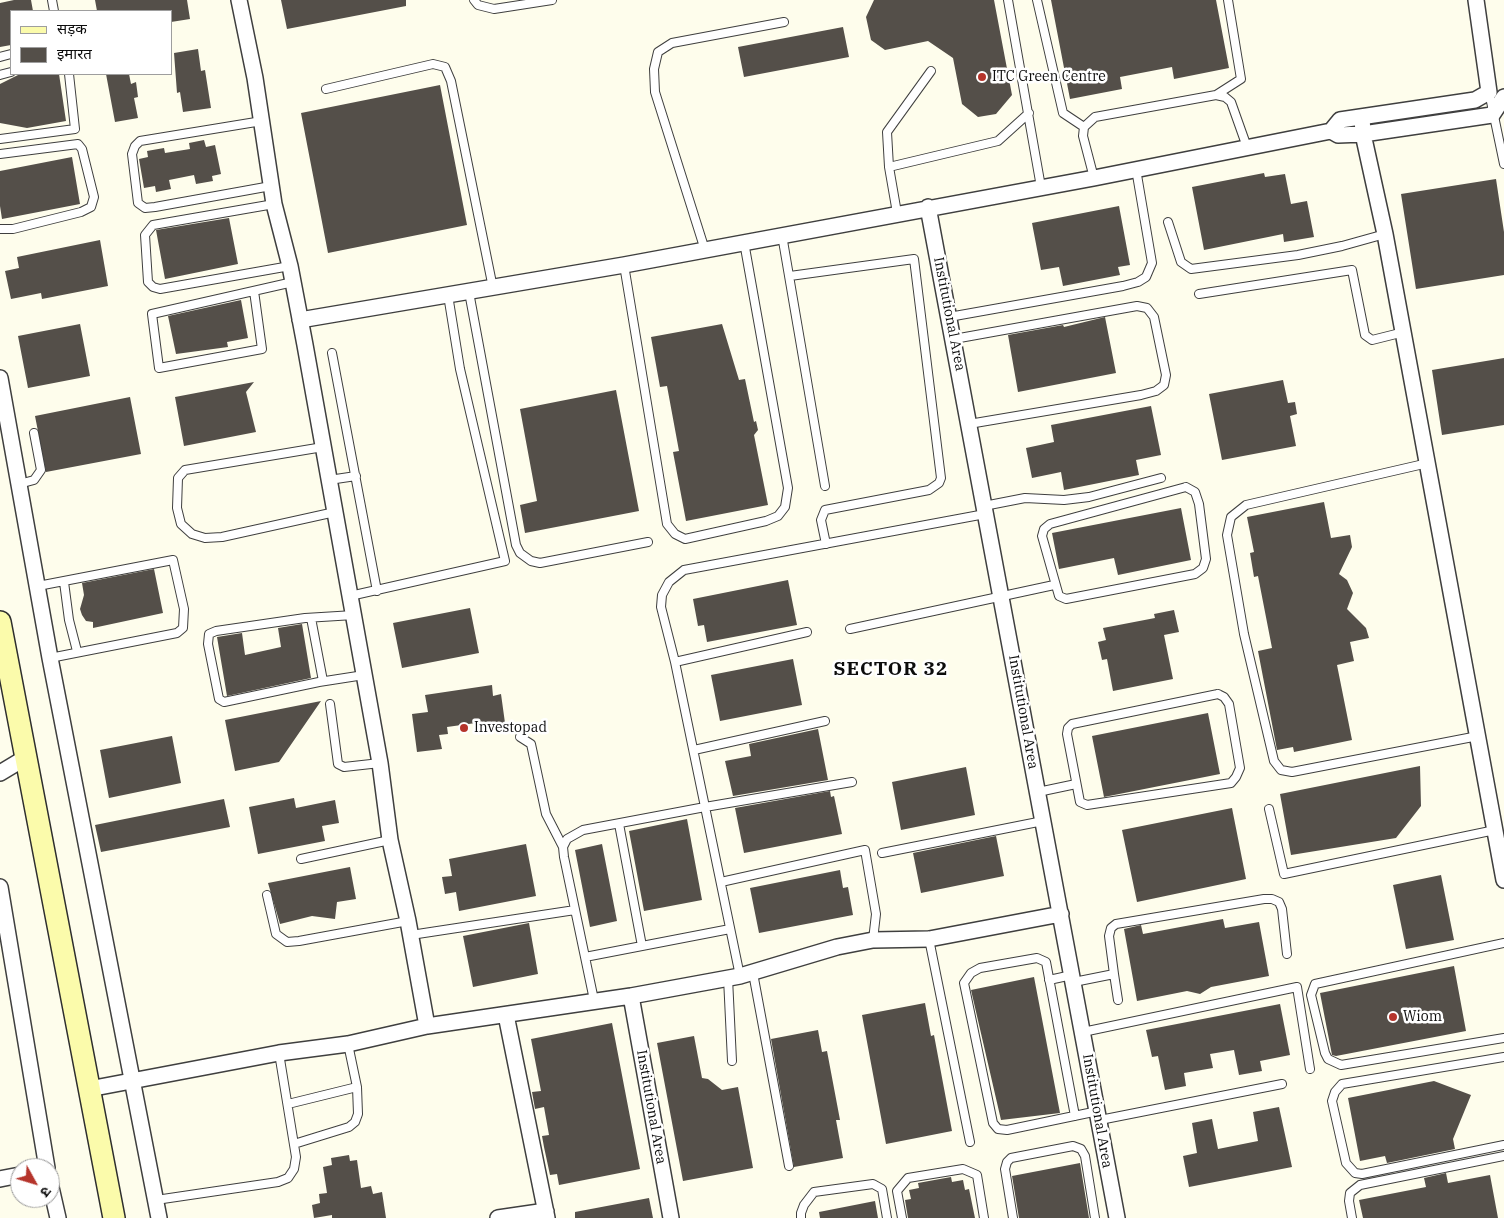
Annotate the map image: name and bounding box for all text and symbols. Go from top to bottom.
legend [10,10,172,75]
text: सड़क [57,19,87,38]
text: इमारत [57,44,92,63]
place label: ITC Green Centre [992,69,1106,85]
marker: ITC Green Centre [976,71,988,83]
street label: Institutional Area [930,256,968,372]
street label: Institutional Area [1005,653,1041,771]
district label: SECTOR 32 [832,659,950,681]
place label: Investopad [474,720,547,736]
marker: Investopad [458,722,470,734]
place label: Wiom [1403,1009,1442,1025]
marker: Wiom [1387,1011,1399,1023]
street label: Institutional Area [633,1048,669,1166]
street label: Institutional Area [1079,1052,1115,1170]
north arrow [10,1158,60,1208]
text: उ [36,1183,55,1201]

